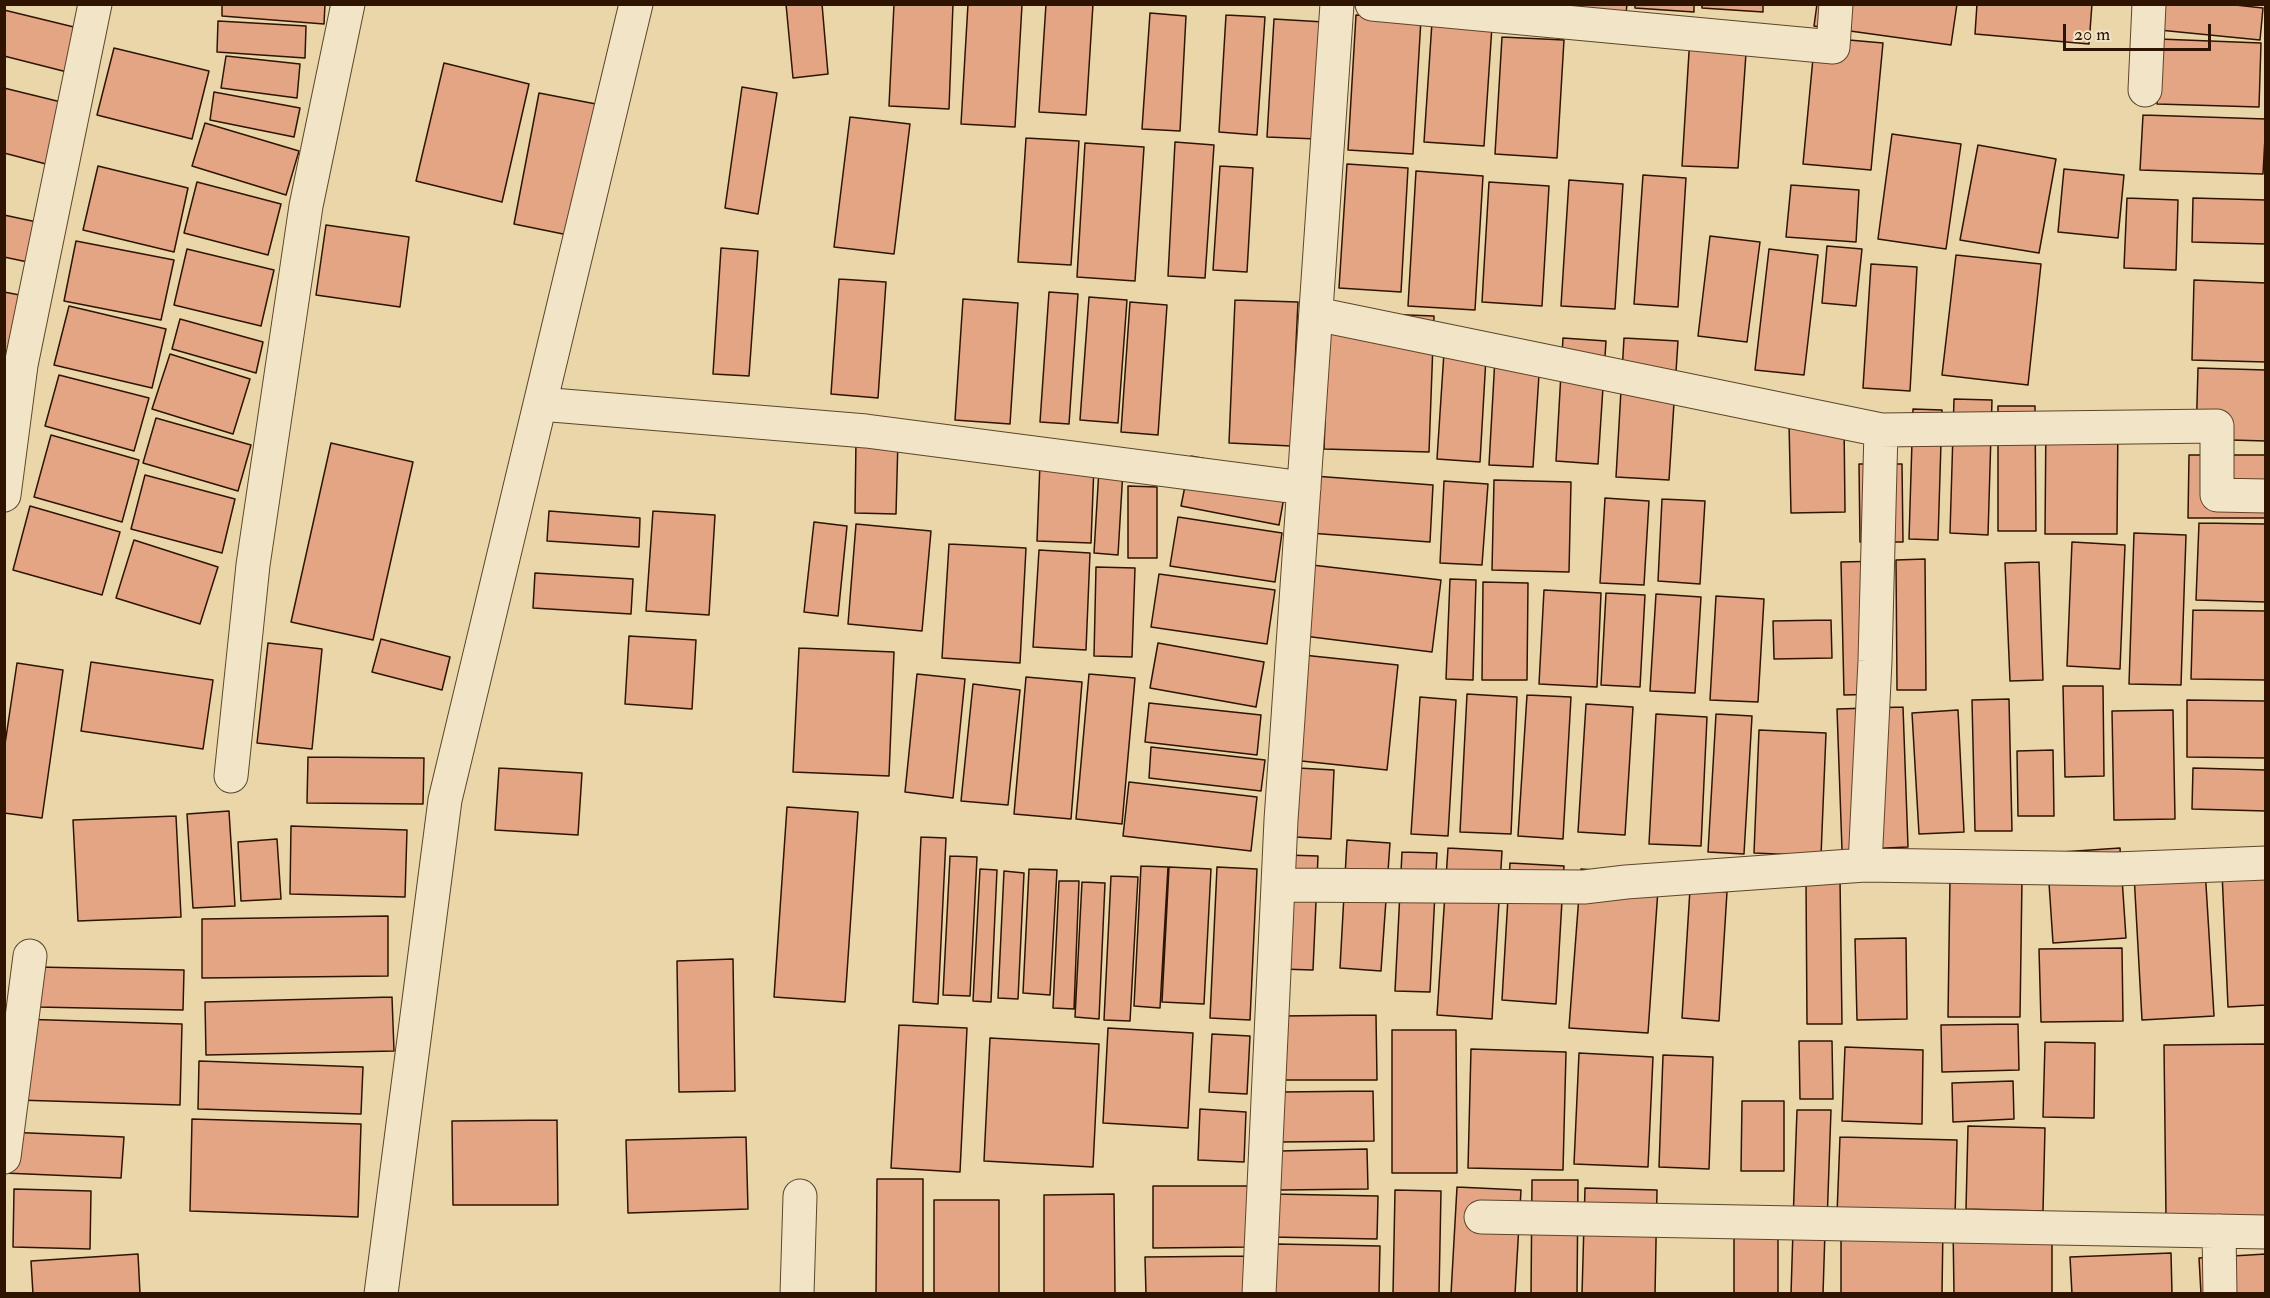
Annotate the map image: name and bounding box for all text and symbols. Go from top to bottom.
scale bar [2066,12,2214,50]
text: 20 m [2074,23,2110,46]

